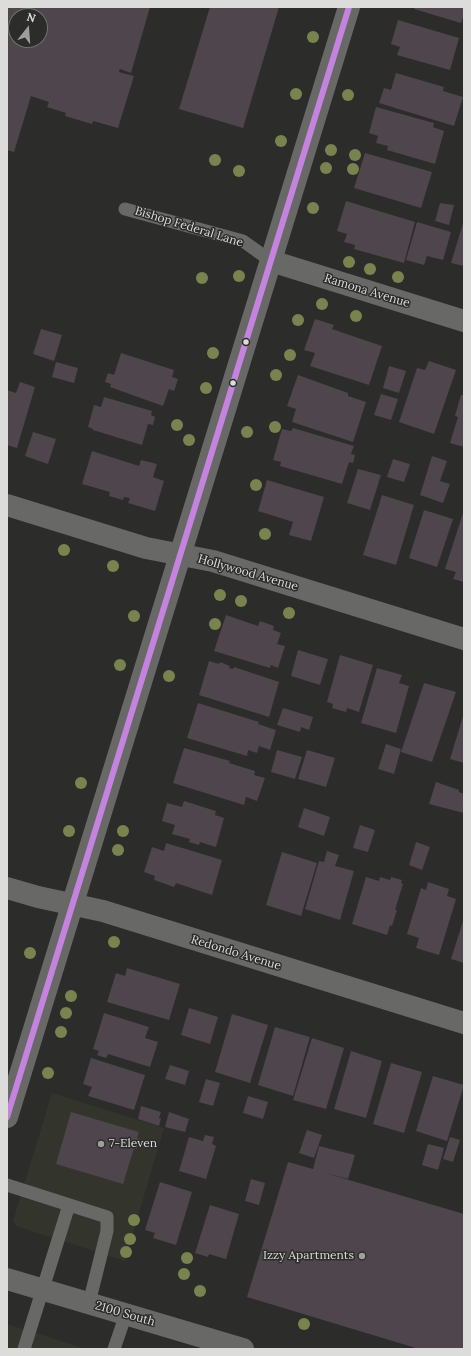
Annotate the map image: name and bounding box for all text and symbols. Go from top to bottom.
north arrow [8,8,48,48]
text: N [25,10,37,25]
street label: Bishop Federal Lane [133,204,245,250]
street label: Ramona Avenue [322,271,412,311]
unlabelled marker [241,337,251,347]
unlabelled marker [228,378,238,388]
street label: Hollywood Avenue [196,552,300,594]
street label: Redondo Avenue [189,932,283,974]
place label: 7-Eleven [109,1137,157,1151]
marker: 7-Eleven [96,1139,106,1149]
place label: Izzy Apartments [263,1249,354,1263]
marker: Izzy Apartments [357,1251,367,1261]
street label: 2100 South [93,1299,157,1329]

